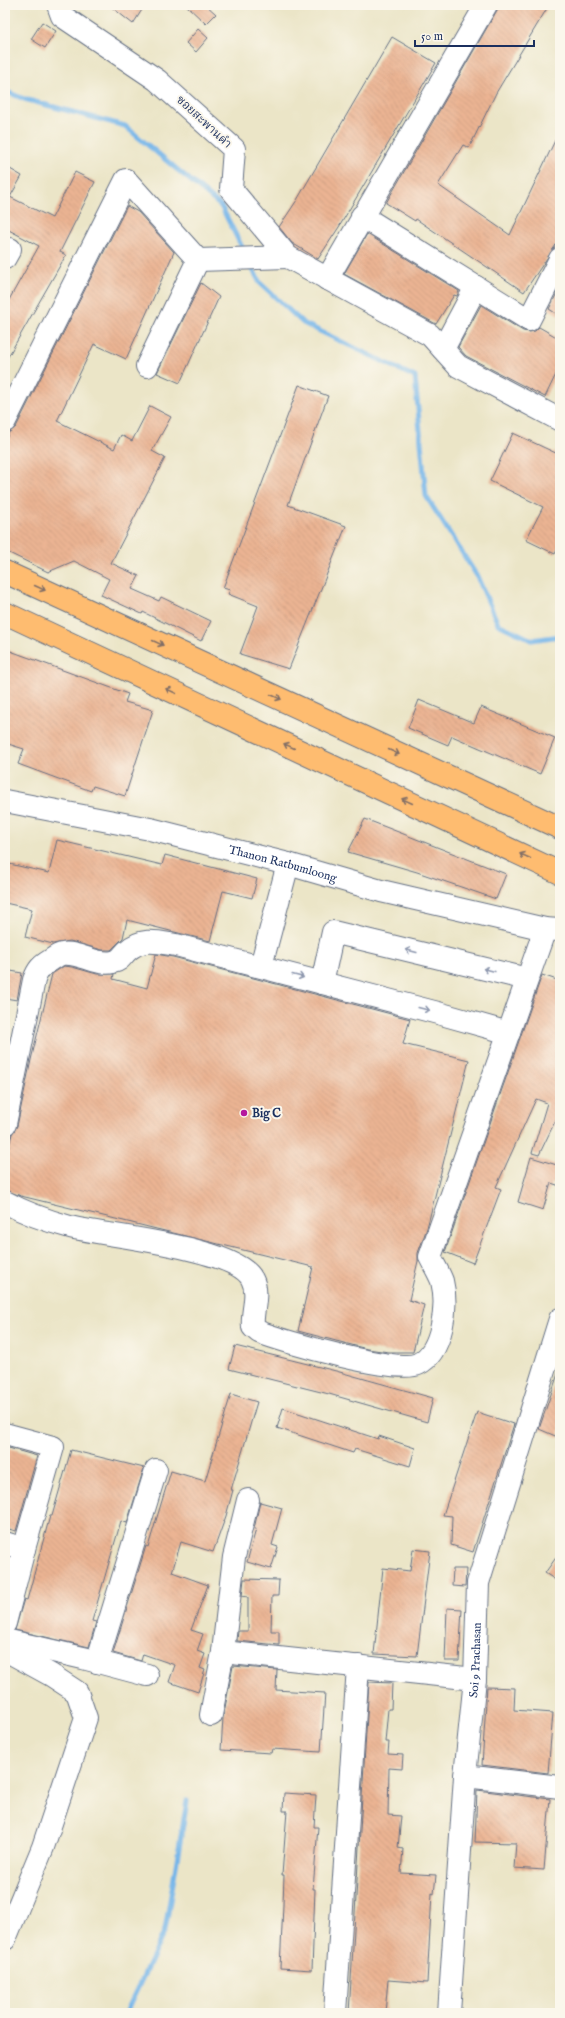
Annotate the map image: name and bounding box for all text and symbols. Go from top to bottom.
scale bar [415,22,534,48]
text: 50 m [421,29,443,44]
street label: ซอยสะพานดำ [173,92,235,152]
one-way arrow [34,585,46,592]
one-way arrow [152,640,164,647]
one-way arrow [166,687,178,694]
one-way arrow [270,694,282,702]
one-way arrow [283,742,295,749]
one-way arrow [388,749,400,756]
one-way arrow [401,797,413,804]
street label: Thanon Ratbumloong [227,842,339,885]
one-way arrow [519,852,531,859]
one-way arrow [405,947,418,955]
one-way arrow [483,966,496,973]
one-way arrow [292,973,305,981]
one-way arrow [417,1006,430,1014]
place label: Big C [252,1106,281,1122]
marker: Big C [239,1108,249,1118]
street label: Soi 9 Prachasan [466,1622,484,1698]

